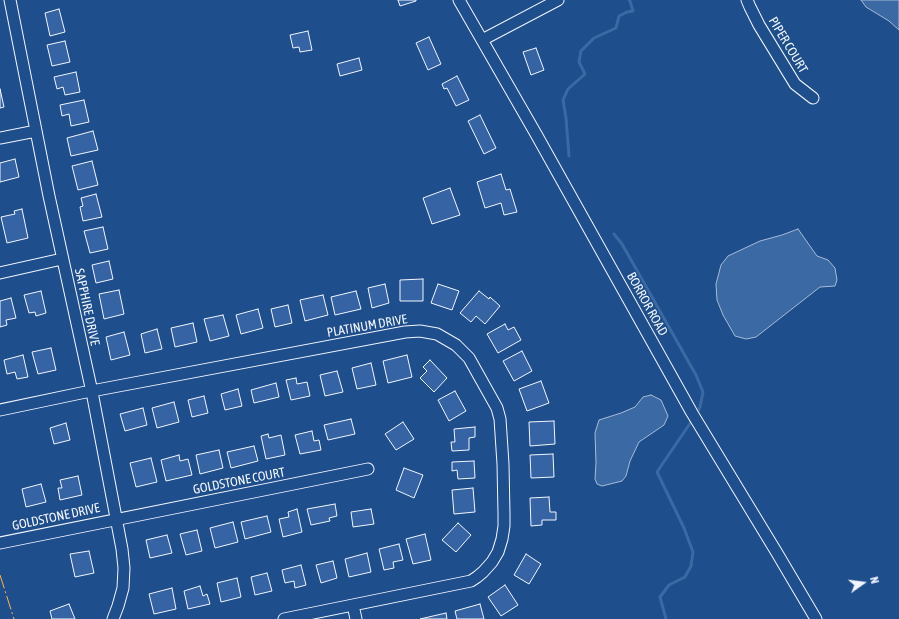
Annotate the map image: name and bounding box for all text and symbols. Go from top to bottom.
street label: PIPER COURT [765,14,811,76]
street label: SAPPHIRE DRIVE [71,267,103,347]
street label: BORROR ROAD [623,270,671,338]
street label: PLATINUM DRIVE [326,311,408,341]
street label: GOLDSTONE COURT [192,464,286,498]
street label: GOLDSTONE DRIVE [11,500,101,534]
north arrow [843,563,883,603]
text: N [868,575,881,585]

